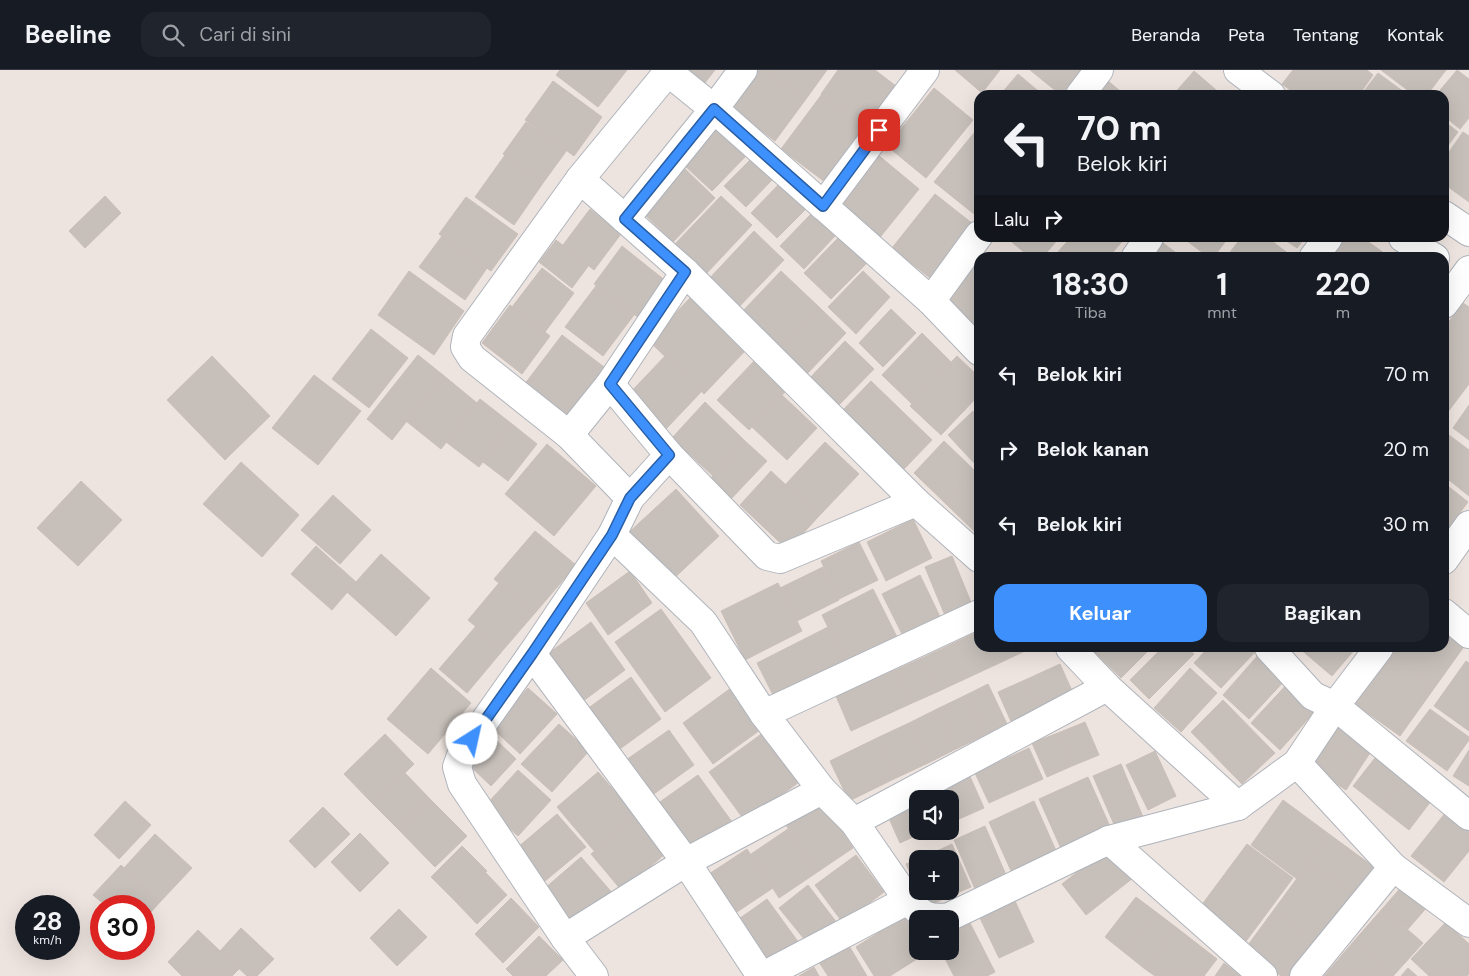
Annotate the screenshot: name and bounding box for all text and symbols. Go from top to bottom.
search box [141,12,491,57]
text: Beeline [25,19,111,50]
icon: search [159,21,187,49]
text: Cari di sini [199,22,291,47]
text: Beranda [1131,23,1200,47]
text: Peta [1228,23,1265,47]
text: Tentang [1293,23,1359,47]
text: Kontak [1387,23,1444,47]
text: 70 m [1077,105,1161,151]
pin [858,109,900,151]
icon: left [994,110,1059,175]
icon: arrive [865,116,893,144]
text: Belok kiri [1077,149,1167,178]
icon: right [1039,205,1067,233]
text: Lalu [994,207,1029,232]
text: 18:30 [1052,265,1129,304]
text: 1 [1217,265,1228,304]
text: 220 [1315,265,1371,304]
text: Tiba [1075,302,1106,323]
text: mnt [1207,302,1237,323]
text: m [1336,302,1350,323]
icon: left [994,361,1022,389]
text: Belok kiri [1037,362,1122,387]
text: 70 m [1384,362,1429,387]
icon: right [994,436,1022,464]
text: Belok kanan [1037,437,1149,462]
text: 20 m [1383,437,1429,462]
icon: left [994,511,1022,539]
text: Belok kiri [1037,512,1122,537]
text: 30 m [1383,512,1429,537]
button: Keluar [994,584,1207,642]
button: Bagikan [1217,584,1429,642]
position arrow [445,712,497,764]
map controls [909,790,959,960]
button: sound [909,790,959,840]
button: + [909,850,959,900]
speed limit sign: 30 [90,895,155,960]
text: 28 [32,905,63,938]
button: − [909,910,959,960]
text: km/h [33,932,62,948]

